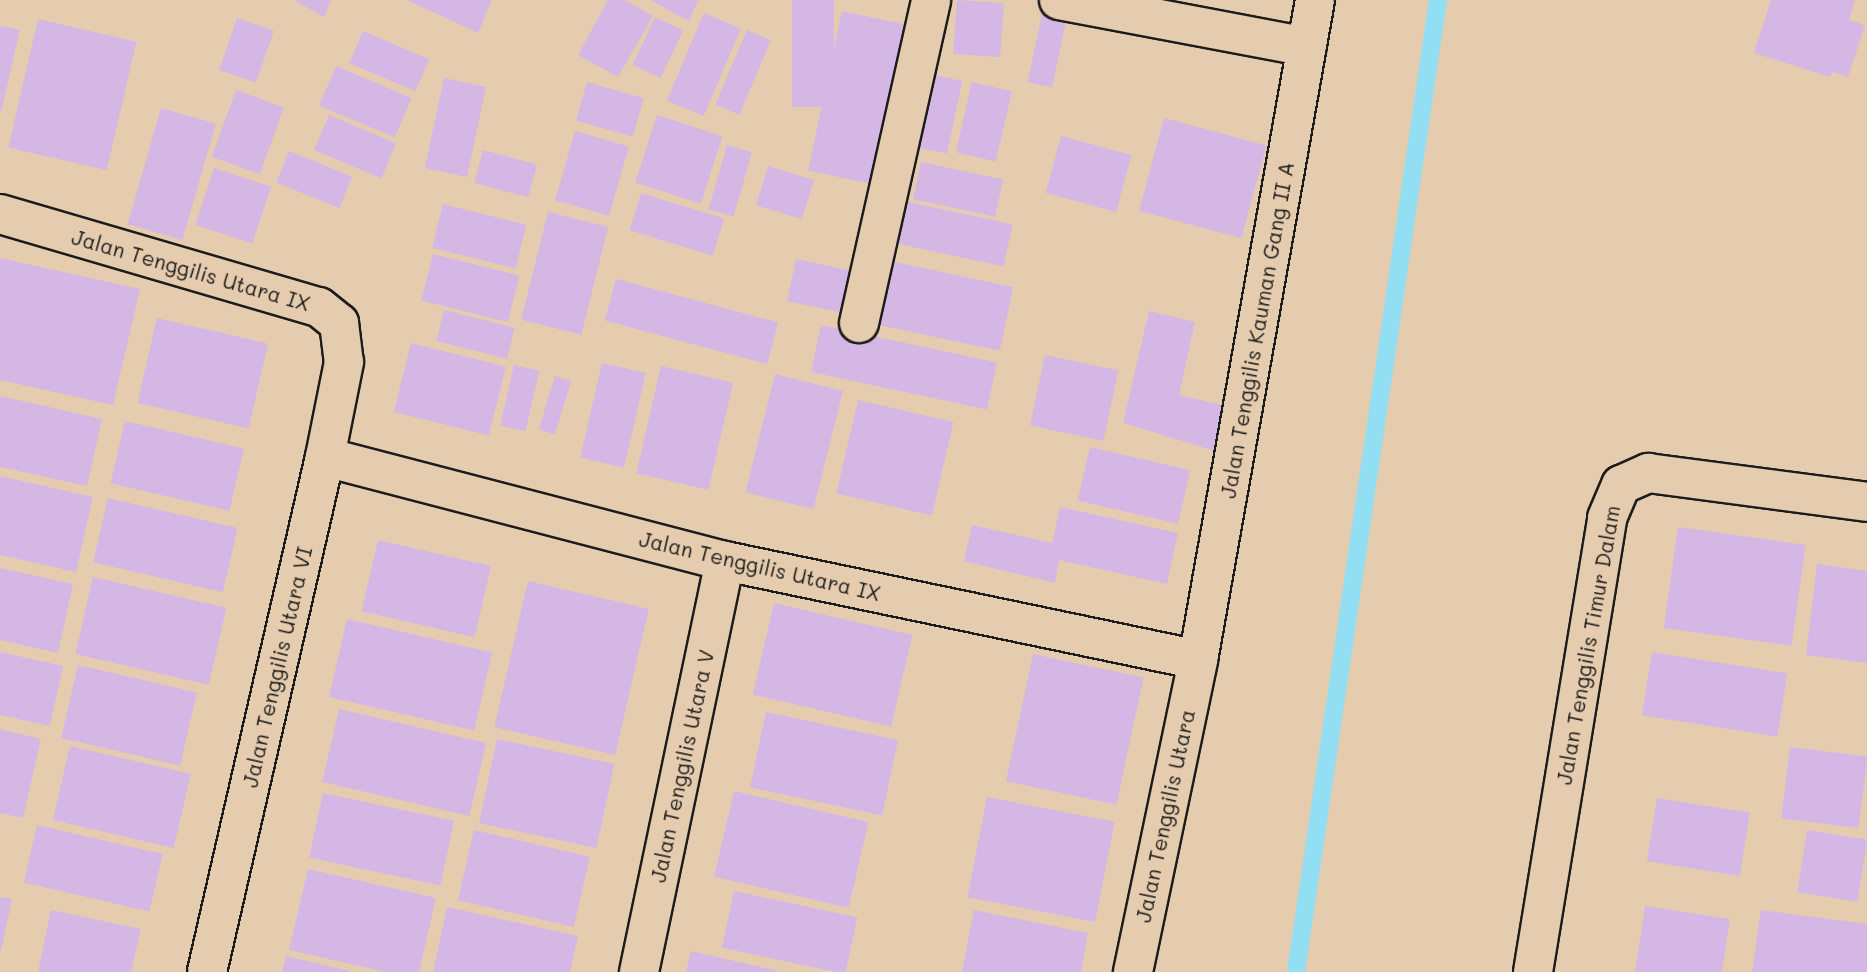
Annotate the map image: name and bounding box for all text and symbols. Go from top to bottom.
street label: Jalan Tenggilis Kauman Gang II A [1215,160,1299,500]
street label: Jalan Tenggilis Utara IX [69,224,313,316]
street label: Jalan Tenggilis Timur Dalam [1551,503,1625,787]
street label: Jalan Tenggilis Utara IX [637,526,883,606]
street label: Jalan Tenggilis Utara VI [237,544,317,790]
street label: Jalan Tenggilis Utara V [645,647,719,885]
street label: Jalan Tenggilis Utara [1130,707,1200,925]

